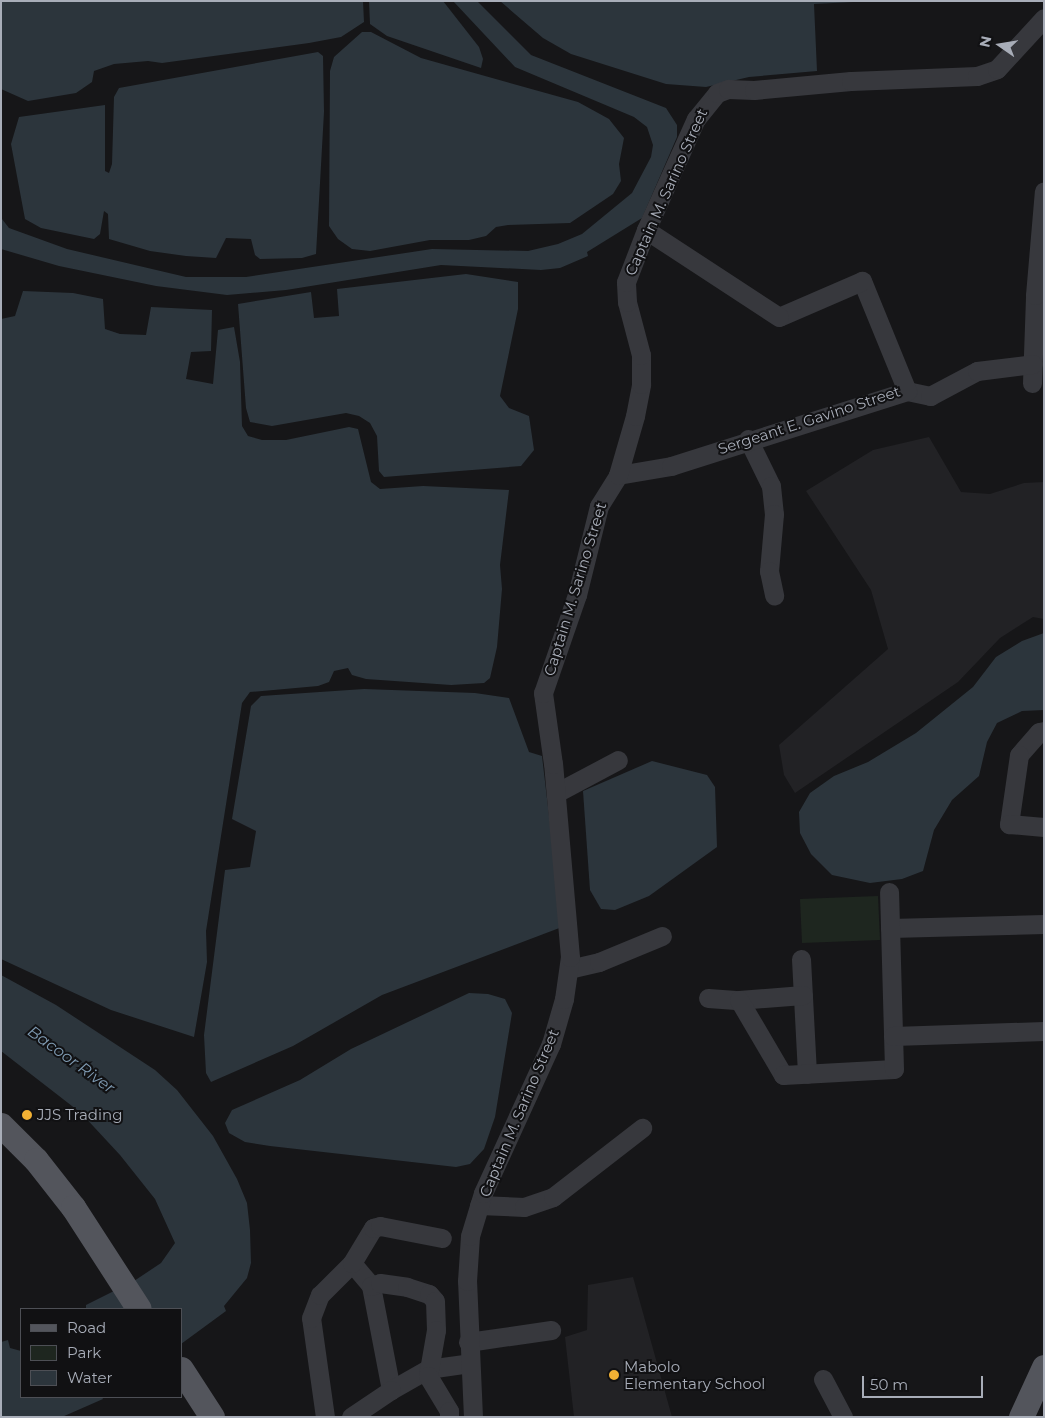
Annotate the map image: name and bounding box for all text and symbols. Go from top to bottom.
north arrow [975,20,1025,70]
text: N [975,34,995,49]
street label: Captain M. Sarino Street [621,106,711,278]
street label: Sergeant E. Gavino Street [715,382,903,458]
street label: Captain M. Sarino Street [540,500,610,678]
water label: Bacoor River [24,1022,118,1098]
street label: Captain M. Sarino Street [475,1026,563,1200]
place label: JJS Trading [37,1106,122,1124]
marker: JJS Trading [21,1109,33,1121]
legend [20,1308,182,1398]
text: Road [67,1318,106,1337]
text: Park [67,1343,101,1362]
place label: Mabolo Elementary School [624,1357,765,1392]
scale bar [865,1366,986,1398]
text: Water [67,1368,113,1387]
marker: Mabolo Elementary School [608,1369,620,1381]
text: 50 m [870,1375,908,1394]

